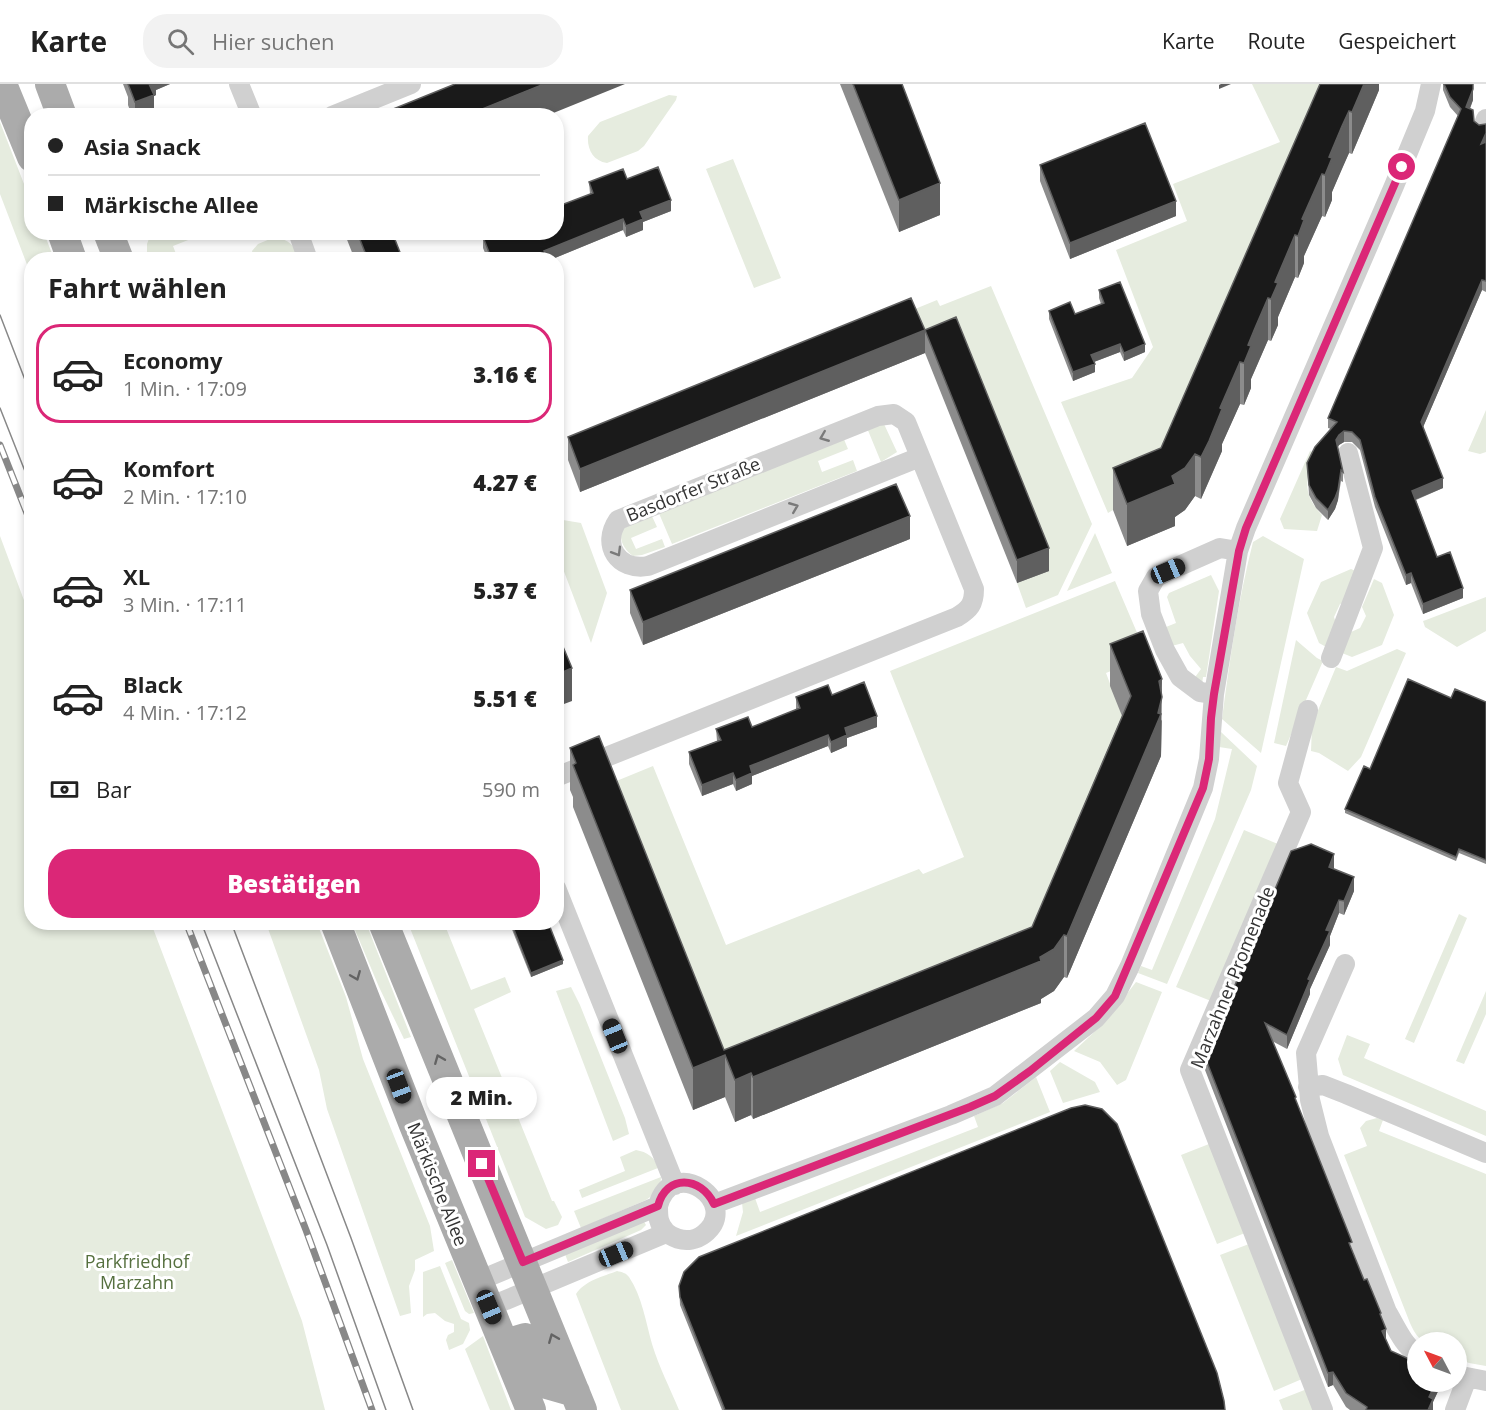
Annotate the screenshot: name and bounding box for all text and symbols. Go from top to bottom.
search box [143,14,563,68]
text: Karte [30,22,107,60]
icon: search [164,25,197,58]
text: Hier suchen [212,26,335,56]
text: Karte [1162,27,1214,55]
text: Route [1247,27,1305,55]
text: Gespeichert [1338,27,1456,55]
text: Asia Snack [84,131,201,161]
route start [1388,153,1415,180]
text: Märkische Allee [84,189,258,219]
text: Fahrt wählen [48,269,227,306]
text: Economy [123,345,222,375]
icon: car [51,347,105,401]
text: 3.16 € [473,359,537,389]
text: 1 Min. · 17:09 [123,375,247,402]
one-way arrow [819,430,830,442]
street label: Basdorfer Straße [622,451,764,527]
text: Komfort [123,453,215,483]
icon: car [51,455,105,509]
text: 4.27 € [473,467,537,497]
text: 2 Min. · 17:10 [123,483,247,510]
one-way arrow [788,502,798,515]
one-way arrow [609,546,620,557]
car [1148,556,1188,586]
text: XL [123,561,150,591]
icon: car [51,563,105,617]
text: 5.37 € [473,575,537,605]
text: 3 Min. · 17:11 [123,591,247,618]
text: Black [123,669,183,699]
icon: car [51,671,105,725]
text: 5.51 € [473,683,537,713]
text: 4 Min. · 17:12 [123,699,247,726]
icon: cash [48,773,81,806]
text: Bar [96,774,131,804]
text: 590 m [482,776,540,803]
button: Bestätigen [48,849,540,918]
street label: Marzahner Promenade [1185,882,1279,1072]
one-way arrow [349,969,361,980]
car [600,1016,630,1056]
one-way arrow [434,1055,446,1066]
car [384,1066,414,1106]
callout: 2 Min. [426,1077,538,1119]
text: 2 Min. [451,1084,512,1111]
street label: Märkische Allee [402,1119,474,1249]
route end [468,1150,495,1177]
car [596,1239,636,1269]
park label: Parkfriedhof Marzahn [85,1249,190,1294]
car [474,1287,504,1327]
north arrow [1407,1332,1467,1392]
map controls [1407,1332,1467,1392]
one-way arrow [548,1333,560,1344]

